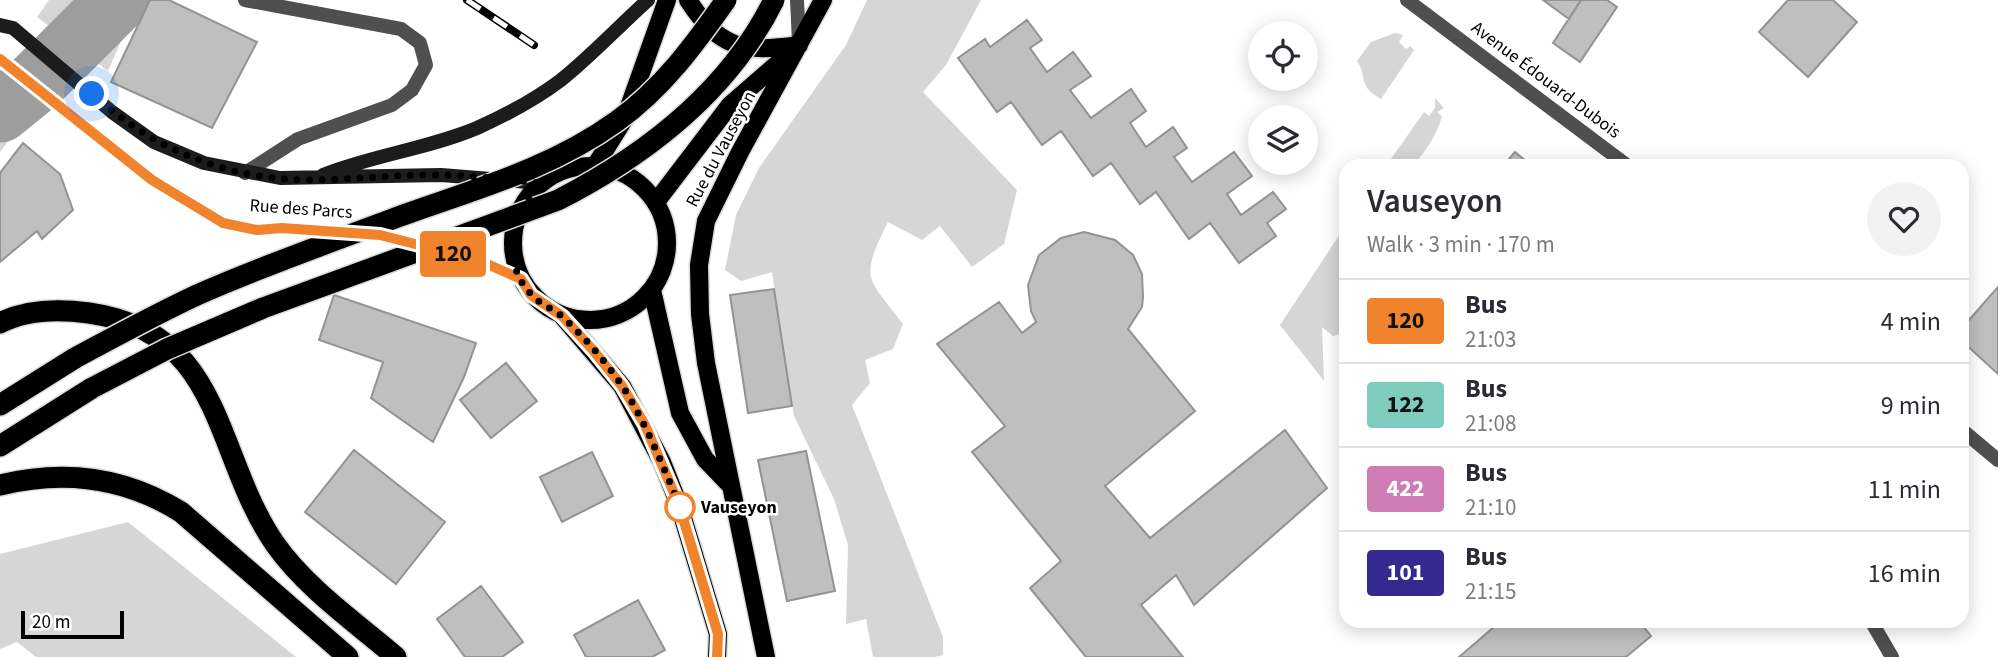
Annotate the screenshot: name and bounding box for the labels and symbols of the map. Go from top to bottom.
street label: Avenue Édouard-Dubois [1466,15,1626,145]
your location [74,76,109,111]
street label: Rue du Vauseyon [680,87,762,211]
street label: Rue des Parcs [249,193,353,225]
line badge: 120 [413,231,493,277]
marker: Vauseyon [665,492,695,522]
place label: Vauseyon [700,495,777,520]
scale bar [21,608,124,640]

